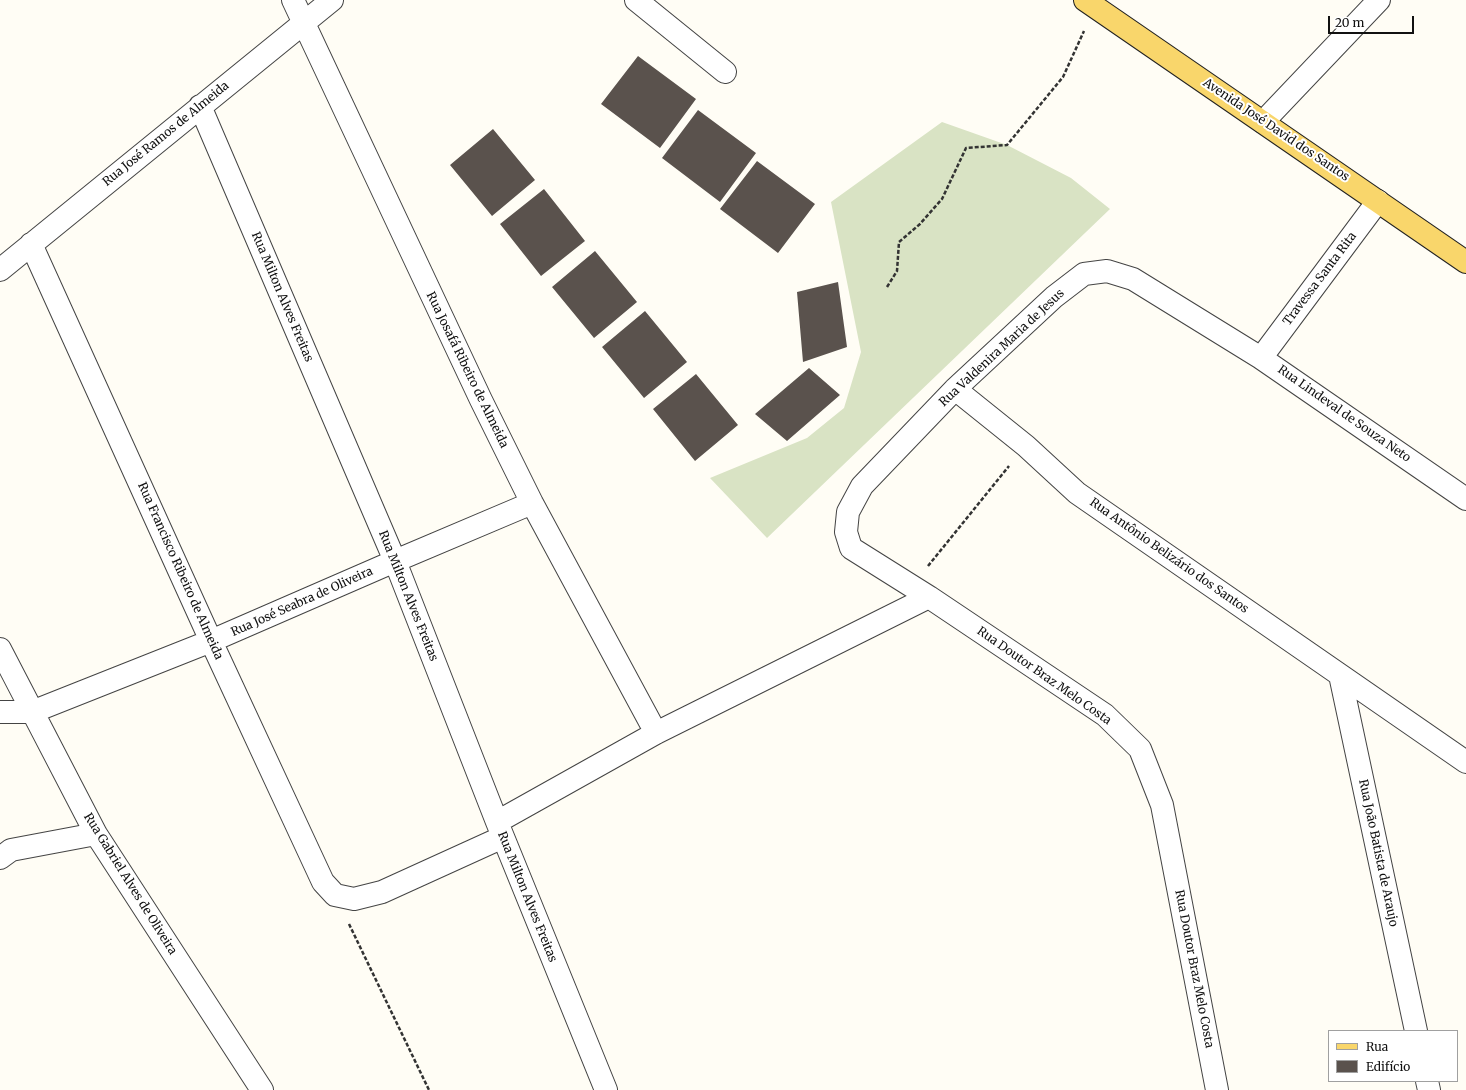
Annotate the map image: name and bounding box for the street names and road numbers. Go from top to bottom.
street label: Avenida José David dos Santos [1200,76,1352,184]
street label: Rua José Ramos de Almeida [100,79,232,189]
street label: Rua Milton Alves Freitas [248,230,316,364]
street label: Travessa Santa Rita [1280,230,1360,328]
street label: Rua Valdenira Maria de Jesus [937,286,1067,410]
street label: Rua Josafá Ribeiro de Almeida [423,290,511,450]
street label: Rua Lindeval de Souza Neto [1275,363,1413,465]
street label: Rua Francisco Ribeiro de Almeida [134,480,226,662]
street label: Rua Antônio Belizário dos Santos [1087,495,1251,617]
street label: Rua Milton Alves Freitas [375,529,441,663]
street label: Rua José Seabra de Oliveira [229,564,375,640]
street label: Rua Doutor Braz Melo Costa [974,624,1114,728]
street label: Rua João Batista de Araujo [1355,778,1401,928]
street label: Rua Gabriel Alves de Oliveira [80,811,180,957]
street label: Rua Milton Alves Freitas [494,830,560,964]
street label: Rua Doutor Braz Melo Costa [1172,889,1216,1049]

